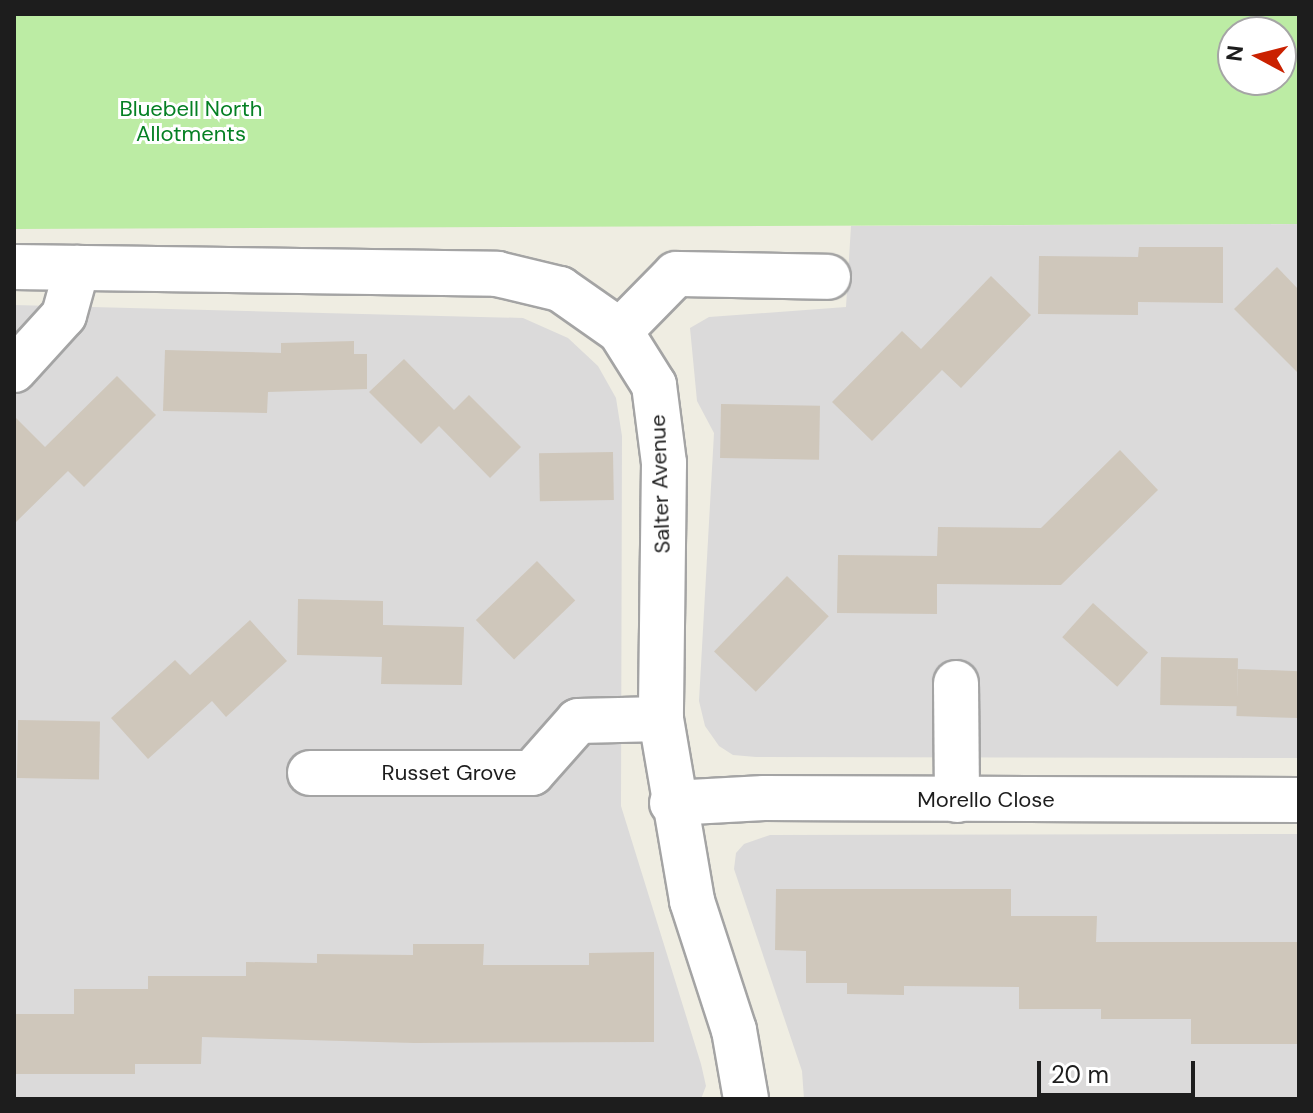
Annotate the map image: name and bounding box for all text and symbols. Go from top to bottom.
north arrow [1217,16,1297,96]
text: N [1219,44,1250,63]
park label: Bluebell North Allotments [120,95,262,146]
street label: Salter Avenue [644,414,676,554]
street label: Russet Grove [382,760,516,786]
street label: Morello Close [917,787,1055,813]
scale bar [1041,1045,1199,1095]
text: 20 m [1051,1059,1109,1090]

